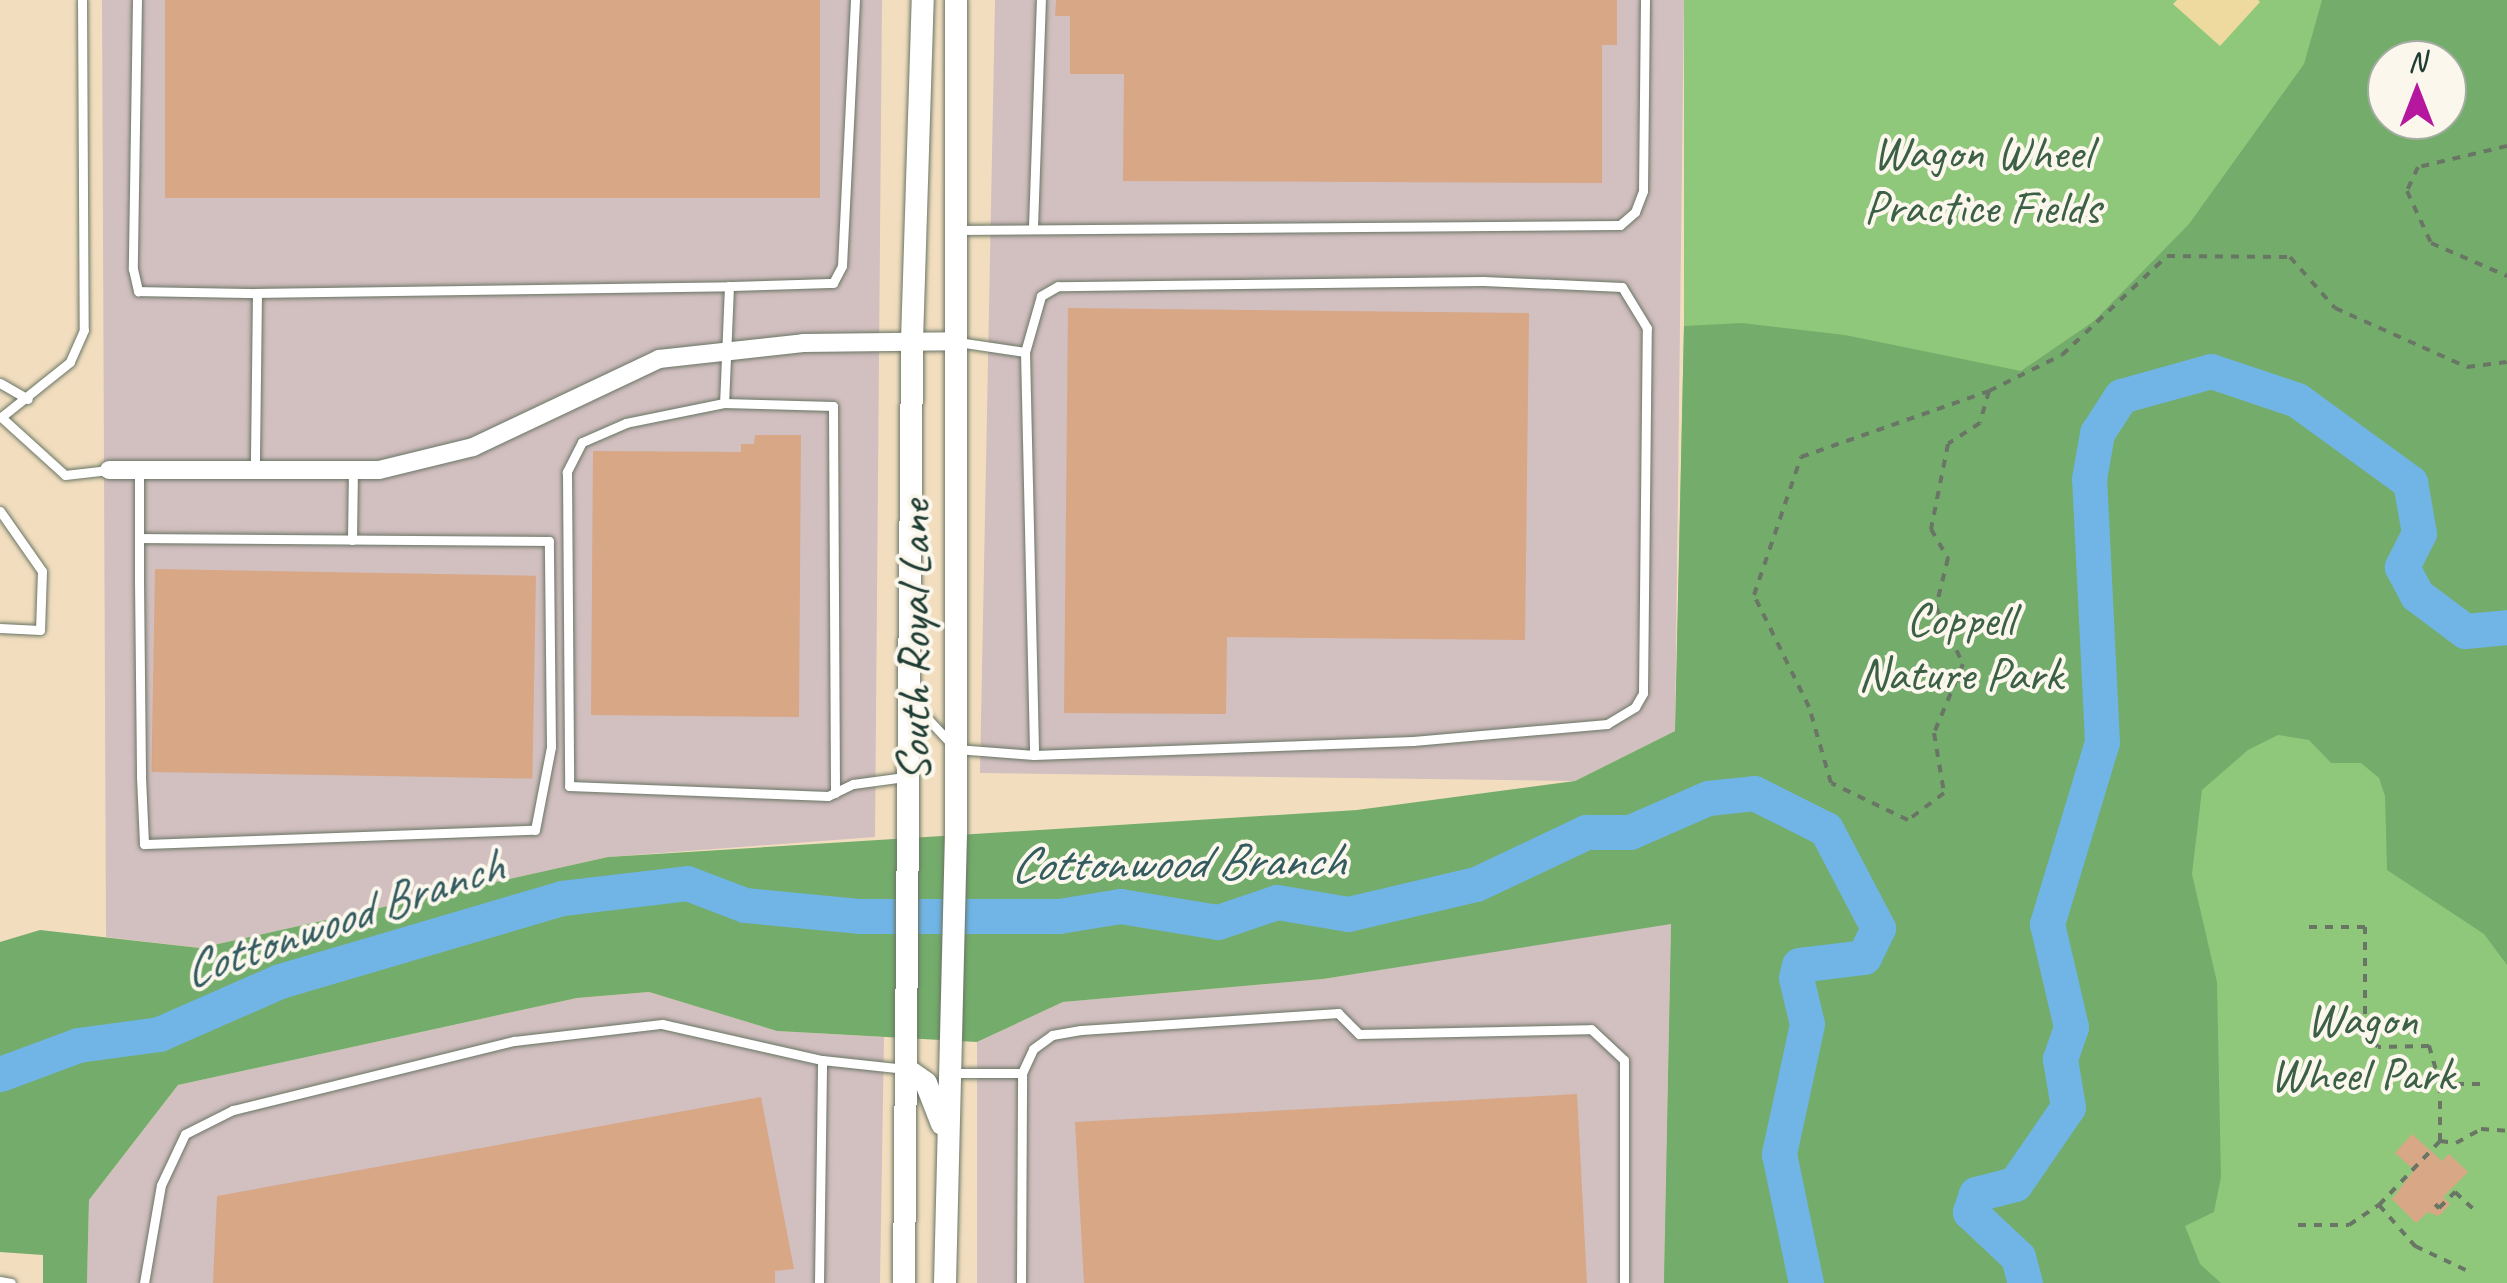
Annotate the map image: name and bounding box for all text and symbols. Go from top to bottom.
north arrow [2367,40,2467,140]
text: N [2408,44,2426,79]
park label: Wagon Wheel Practice Fields [1864,123,2100,236]
street label: South Royal Lane [885,500,943,782]
park label: Coppell Nature Park [1858,590,2062,703]
water label: Cottonwood Branch [1008,829,1346,895]
water label: Cottonwood Branch [173,835,511,1001]
park label: Wagon Wheel Park [2269,990,2455,1103]

